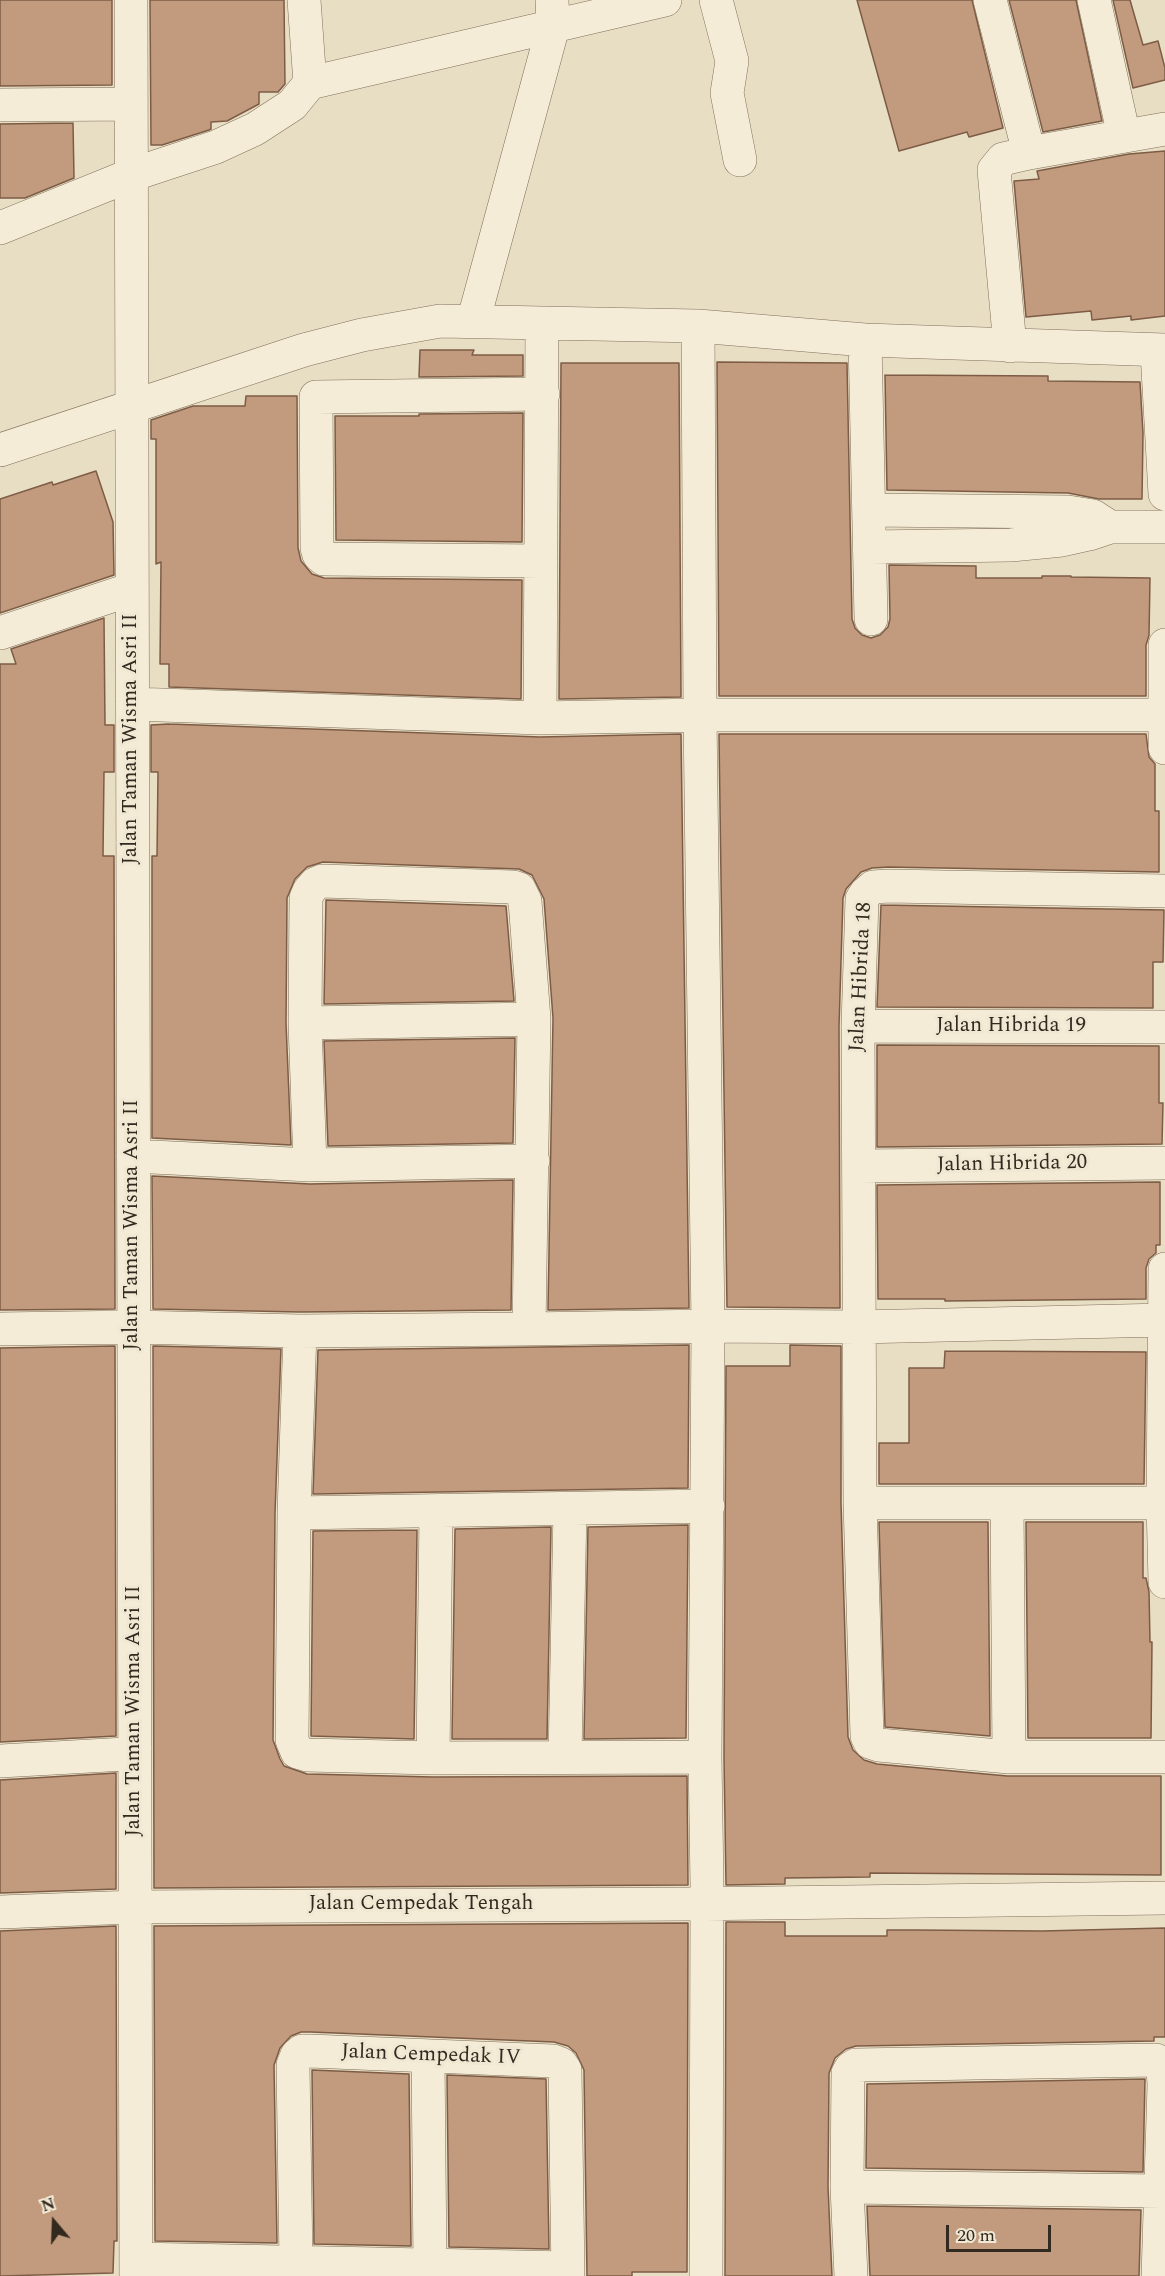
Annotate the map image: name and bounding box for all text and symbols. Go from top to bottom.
street label: Jalan Taman Wisma Asri II [119,613,145,865]
street label: Jalan Hibrida 18 [845,901,879,1053]
street label: Jalan Hibrida 19 [936,1014,1086,1040]
street label: Jalan Taman Wisma Asri II [120,1099,146,1351]
street label: Jalan Hibrida 20 [937,1151,1087,1179]
street label: Jalan Taman Wisma Asri II [122,1585,148,1837]
street label: Jalan Cempedak Tengah [308,1892,534,1918]
street label: Jalan Cempedak IV [341,2040,521,2072]
north arrow [24,2192,84,2252]
text: N [38,2192,58,2218]
scale bar [949,2213,1054,2251]
text: 20 m [957,2222,995,2249]

